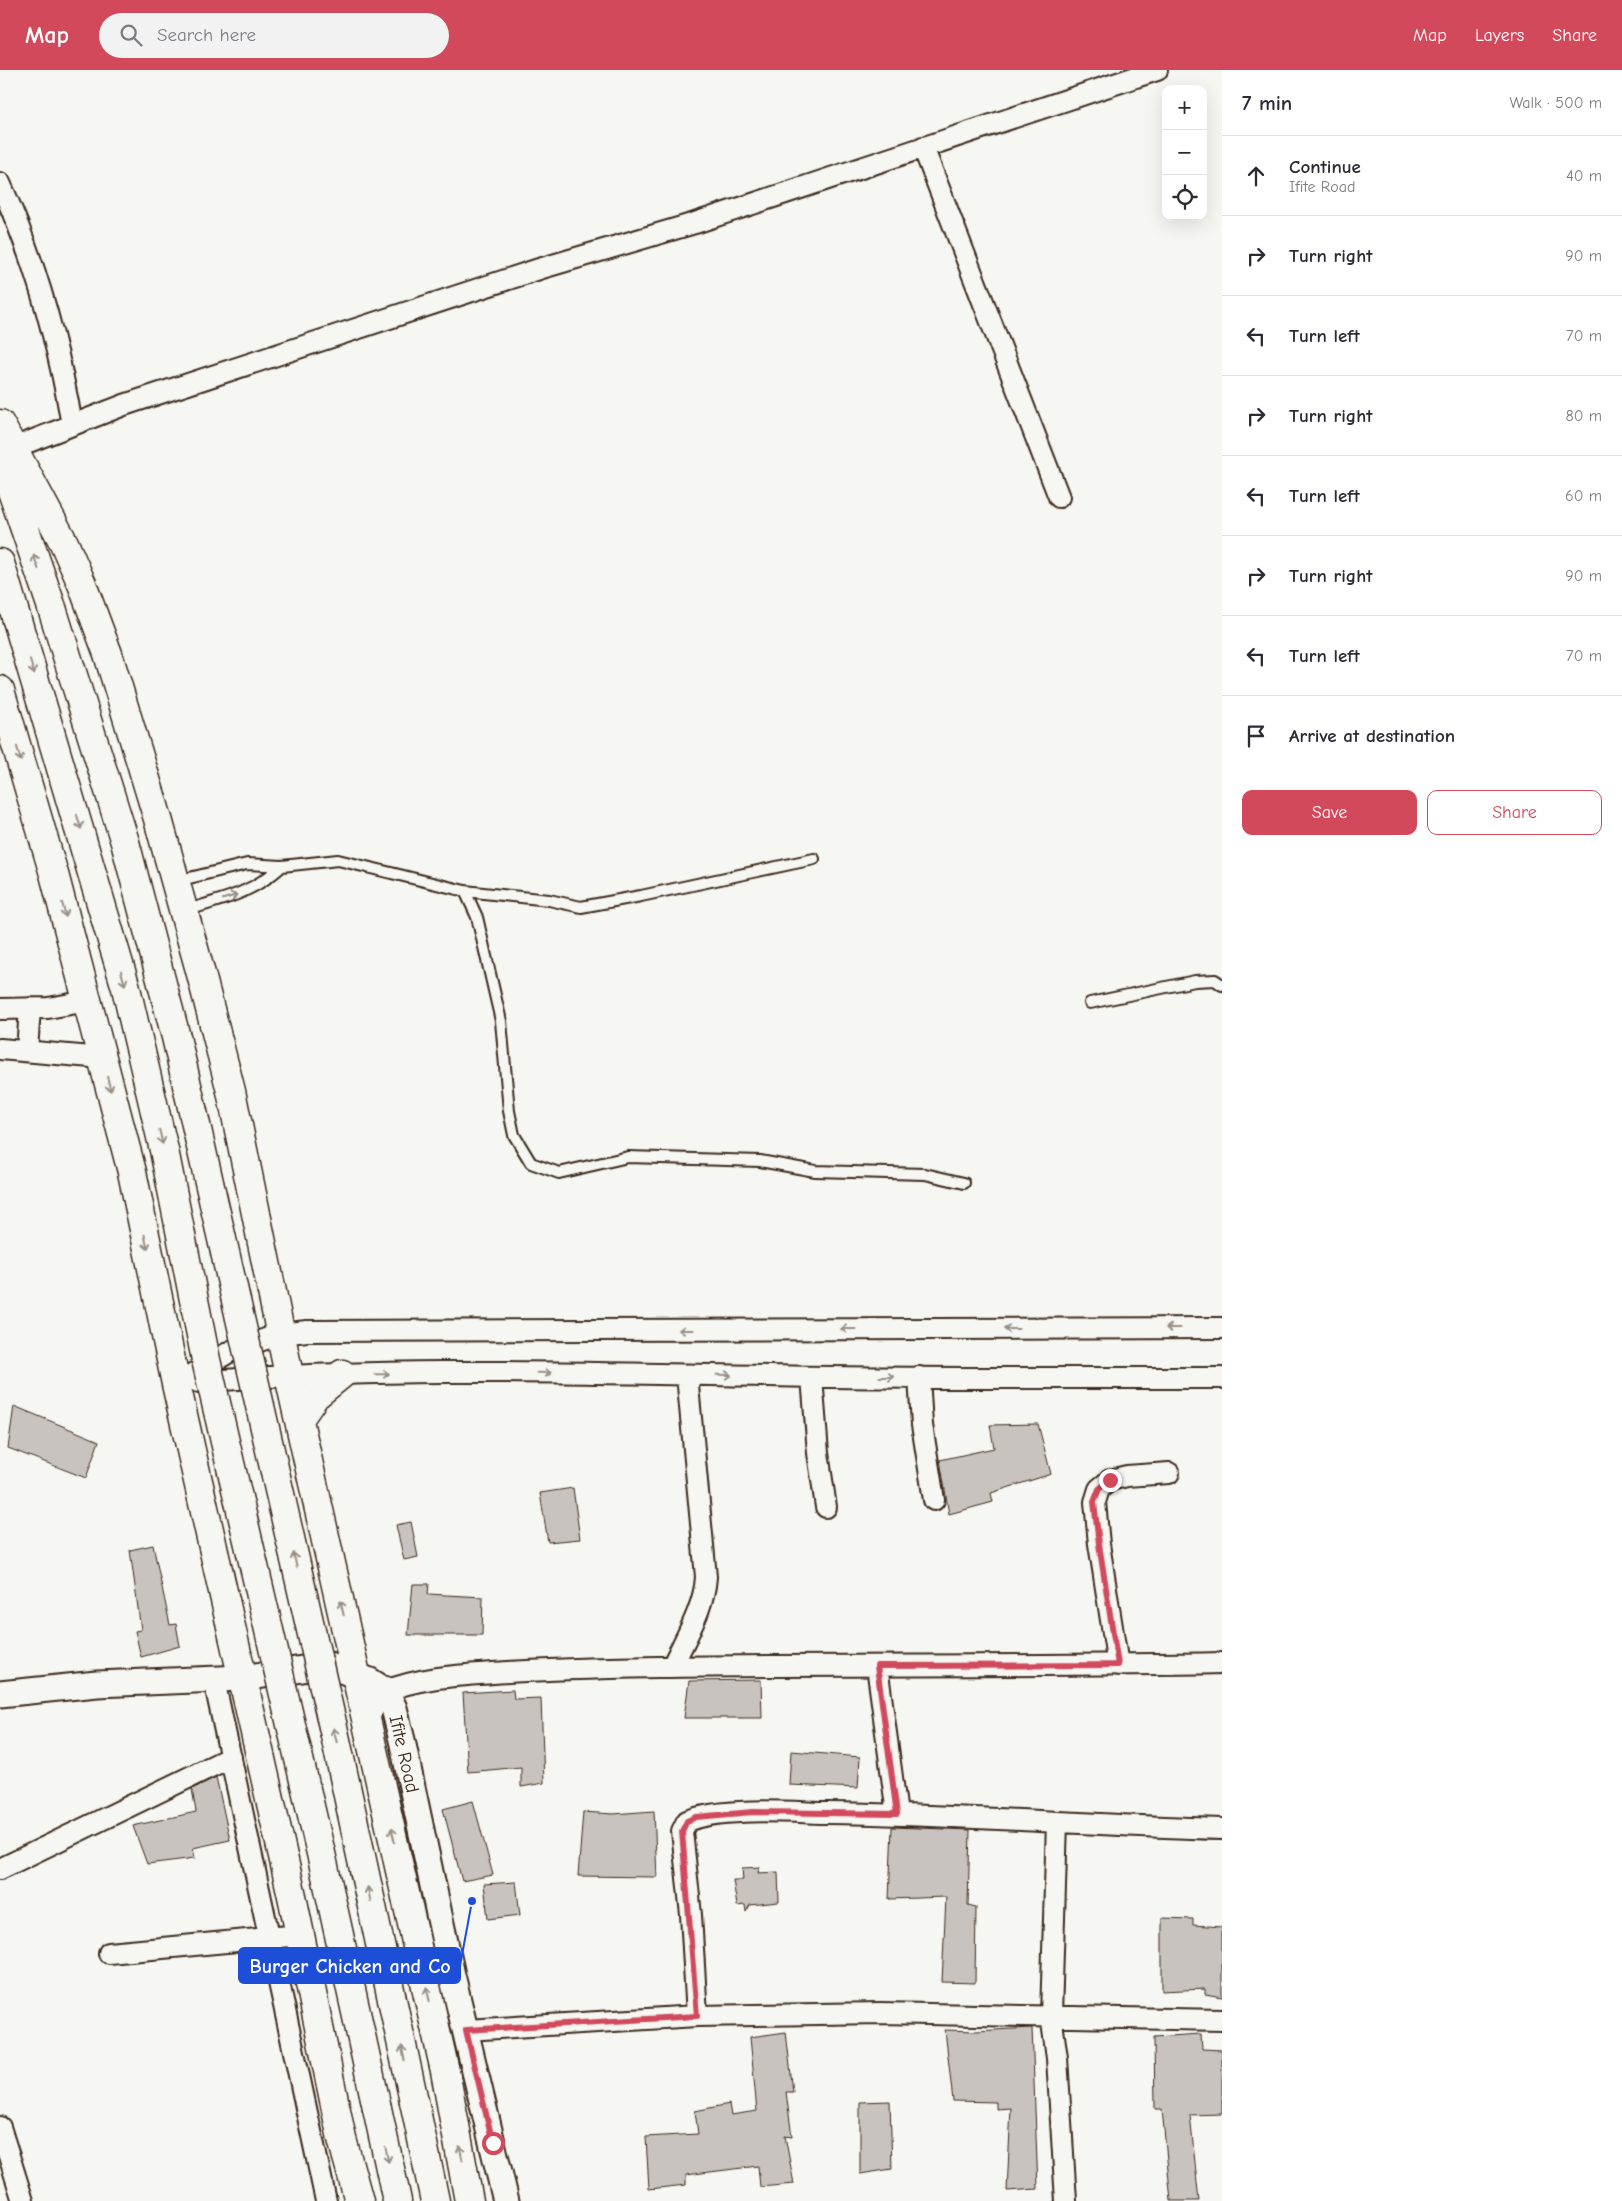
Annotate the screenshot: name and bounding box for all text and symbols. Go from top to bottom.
search box [99,13,449,58]
text: Map [25,21,69,49]
icon: search [117,21,145,49]
text: Search here [157,24,256,46]
text: Map [1413,25,1447,46]
text: Layers [1475,25,1524,46]
text: Share [1552,25,1597,46]
map controls [1162,85,1207,220]
button: + [1162,85,1207,130]
text: 7 min [1242,91,1292,115]
text: Walk · 500 m [1509,94,1602,112]
button: − [1162,130,1207,175]
text: Continue [1289,156,1361,178]
icon: ahead [1242,162,1270,190]
text: 40 m [1566,167,1602,185]
button: locate [1162,175,1207,220]
text: Ifite Road [1289,178,1355,196]
icon: right [1242,242,1270,270]
text: Turn right [1289,245,1373,267]
text: 90 m [1565,247,1602,265]
icon: left [1242,322,1270,350]
text: Turn left [1289,325,1360,347]
text: 70 m [1566,327,1602,345]
icon: right [1242,402,1270,430]
text: Turn right [1289,405,1373,427]
text: 80 m [1565,407,1602,425]
icon: left [1242,482,1270,510]
text: Turn left [1289,485,1360,507]
text: 60 m [1565,487,1602,505]
one-way arrow [31,554,40,570]
icon: right [1242,562,1270,590]
text: Turn right [1289,565,1373,587]
text: 90 m [1565,567,1602,585]
icon: left [1242,642,1270,670]
text: Turn left [1289,645,1360,667]
text: 70 m [1566,647,1602,665]
one-way arrow [27,658,37,674]
icon: arrive [1242,722,1270,750]
text: Arrive at destination [1289,725,1455,747]
one-way arrow [14,745,24,761]
button: Save [1242,790,1417,835]
button: Share [1427,790,1602,835]
one-way arrow [74,814,84,830]
one-way arrow [222,891,238,901]
one-way arrow [60,902,69,918]
one-way arrow [119,970,129,986]
one-way arrow [105,1076,114,1092]
one-way arrow [157,1128,166,1144]
one-way arrow [142,1234,151,1250]
one-way arrow [1166,1323,1182,1333]
one-way arrow [841,1324,857,1334]
one-way arrow [1003,1324,1020,1334]
one-way arrow [678,1325,694,1335]
one-way arrow [536,1368,552,1377]
one-way arrow [374,1369,390,1378]
one-way arrow [716,1371,732,1380]
one-way arrow [878,1372,895,1382]
route end [1099,1469,1122,1492]
one-way arrow [290,1552,299,1568]
one-way arrow [337,1601,346,1617]
street label: Ifite Road [384,1713,424,1795]
one-way arrow [330,1728,339,1744]
one-way arrow [388,1828,397,1844]
one-way arrow [364,1887,373,1903]
callout: Burger Chicken and Co [239,1948,460,1983]
text: Burger Chicken and Co [249,1955,451,1978]
one-way arrow [423,1986,432,2002]
one-way arrow [398,2046,408,2062]
route start [482,2132,505,2155]
one-way arrow [456,2145,465,2161]
one-way arrow [382,2146,392,2162]

